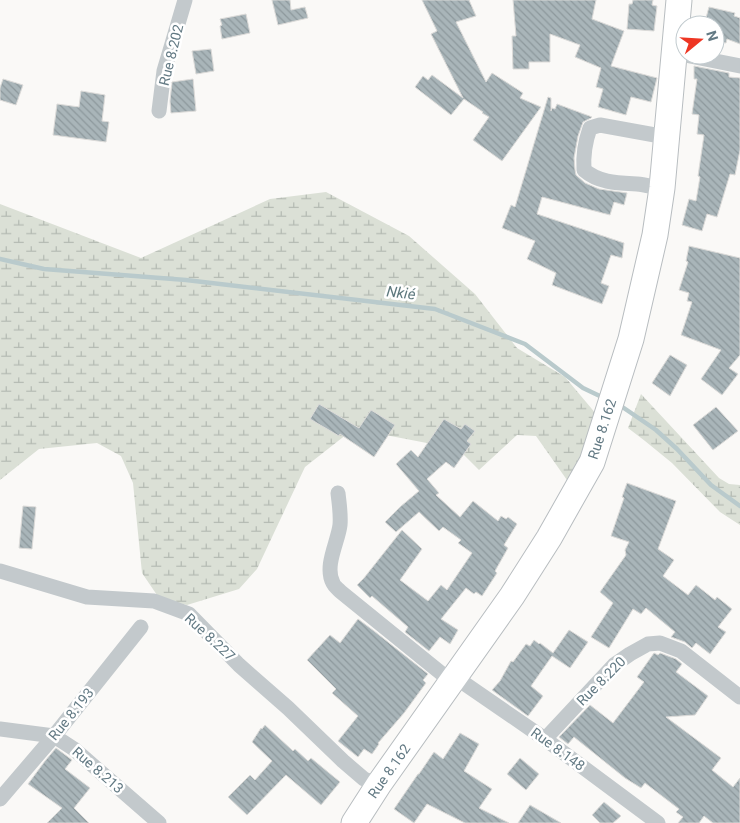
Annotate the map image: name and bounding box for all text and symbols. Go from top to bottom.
north arrow [675,15,725,65]
street label: Rue 8.202 [156,23,186,87]
text: N [703,29,722,43]
water label: Nkié [386,282,417,304]
street label: Rue 8.162 [585,397,619,461]
street label: Rue 8.227 [182,610,238,664]
street label: Rue 8.220 [573,653,629,709]
street label: Rue 8.193 [45,685,97,743]
street label: Rue 8.148 [528,724,588,774]
street label: Rue 8.162 [365,741,414,801]
street label: Rue 8.213 [69,743,127,797]

